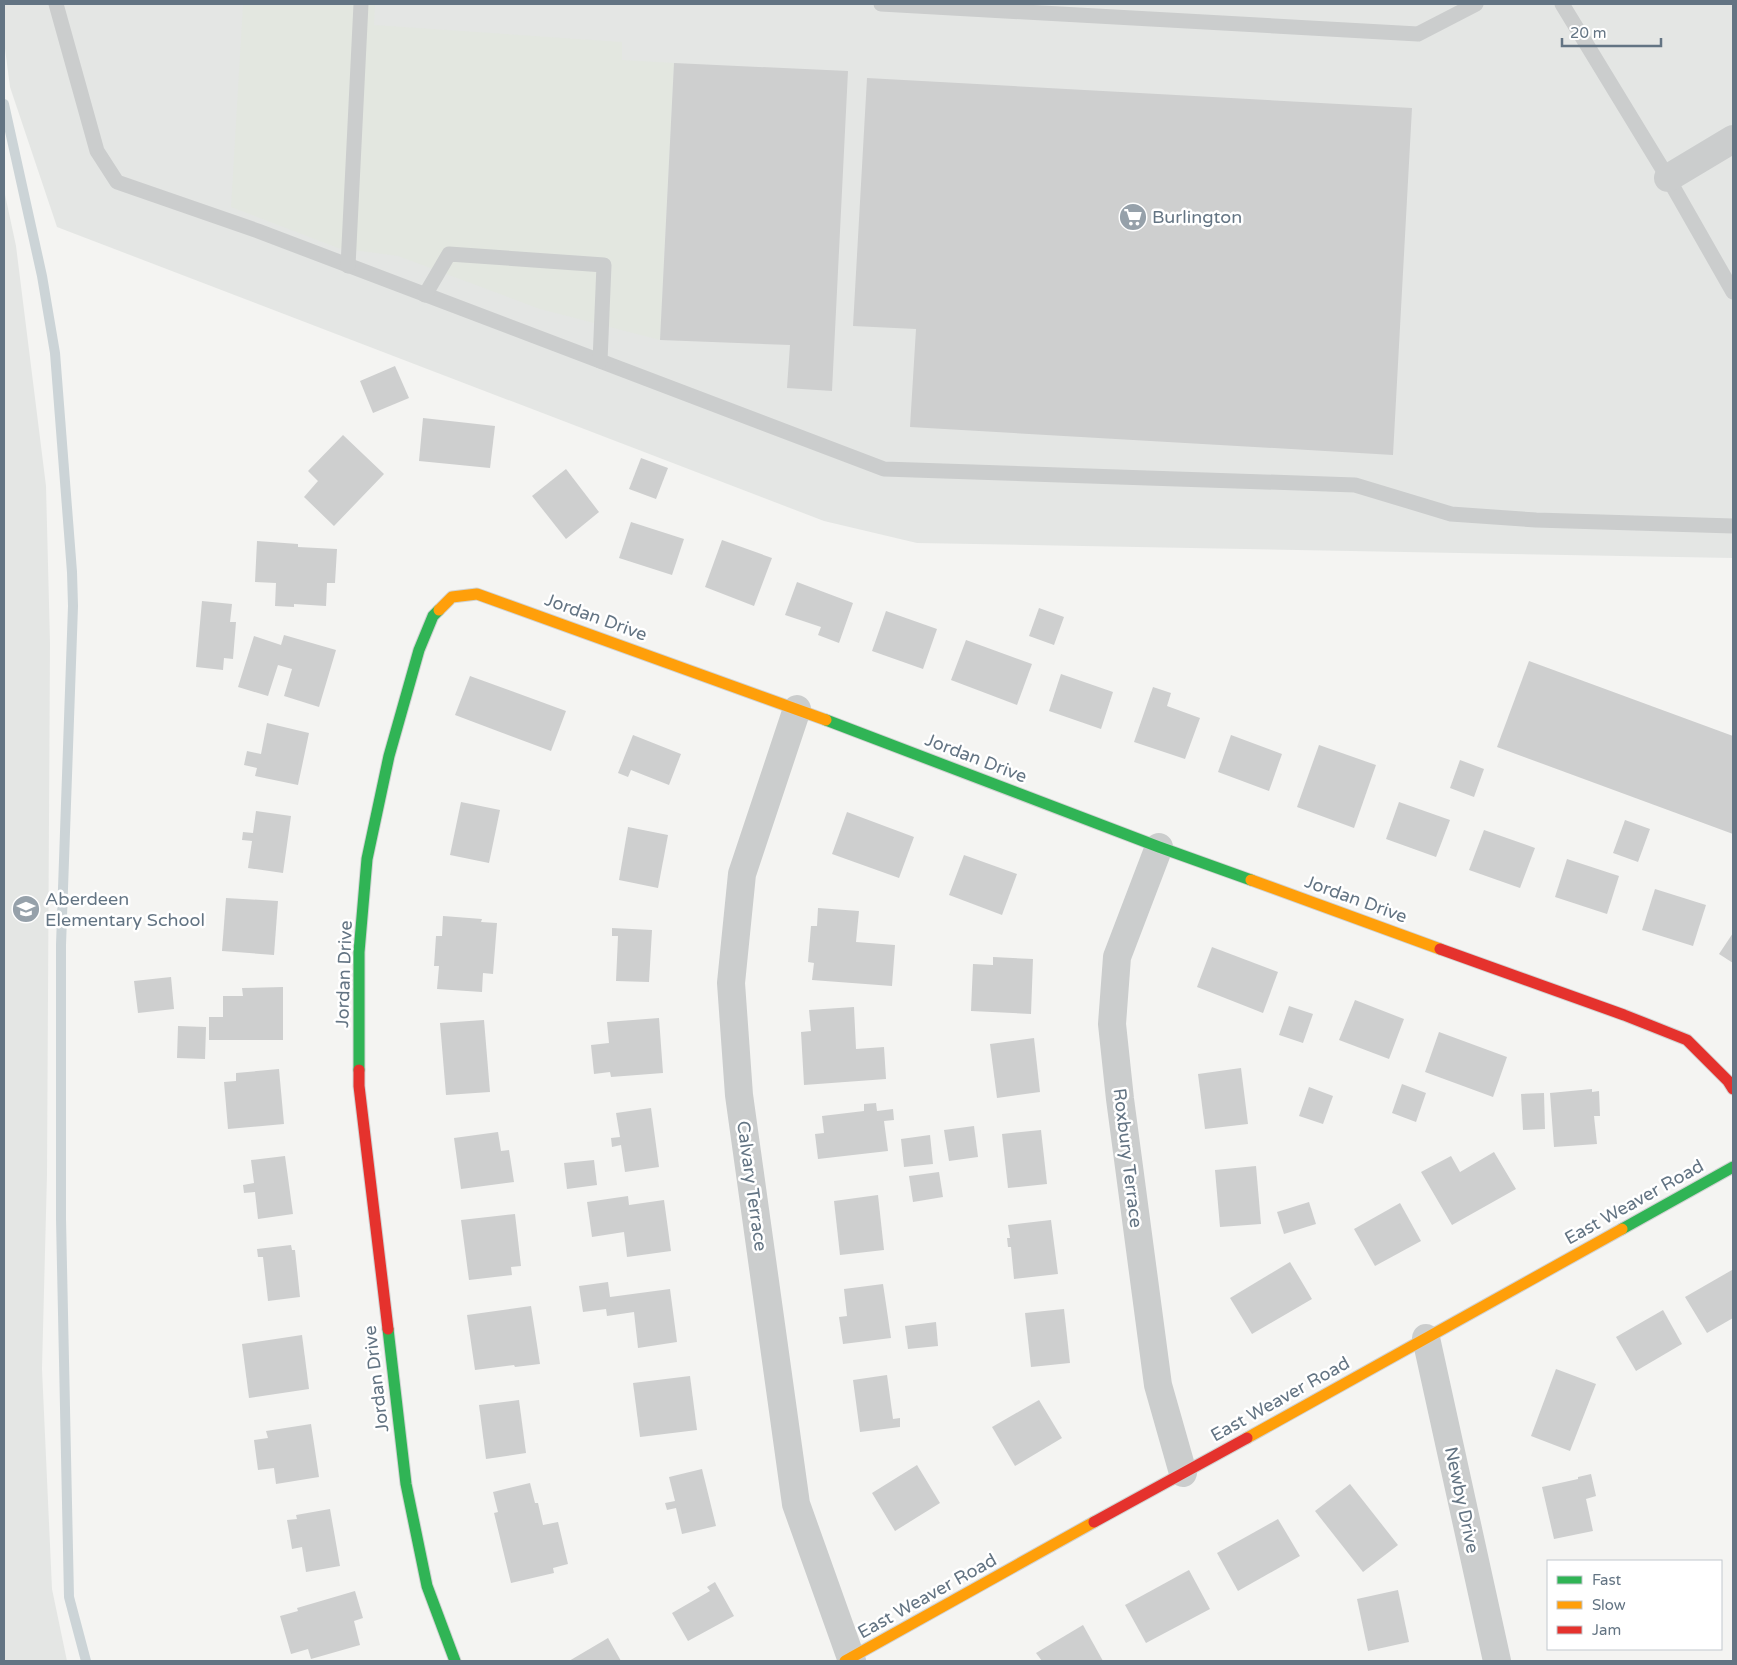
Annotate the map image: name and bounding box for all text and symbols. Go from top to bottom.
scale bar [1562,15,1661,47]
text: 20 m [1570,24,1607,42]
supermarket icon: Burlington [1118,202,1148,232]
place label: Burlington [1152,206,1242,228]
street label: Jordan Drive [542,588,650,646]
street label: Jordan Drive [922,728,1030,788]
street label: Jordan Drive [1302,870,1410,928]
place label: Aberdeen Elementary School [45,888,205,931]
school or university icon: Aberdeen Elementary School [11,894,41,924]
street label: Jordan Drive [331,920,357,1028]
street label: Roxbury Terrace [1109,1087,1147,1229]
street label: Calvary Terrace [732,1119,772,1253]
street label: East Weaver Road [1561,1155,1707,1249]
street label: Jordan Drive [359,1324,393,1434]
street label: East Weaver Road [1207,1352,1353,1446]
street label: Newby Drive [1440,1445,1484,1555]
street label: East Weaver Road [854,1549,1000,1643]
legend [1547,1560,1722,1650]
text: Fast [1592,1571,1622,1589]
text: Slow [1592,1596,1626,1614]
text: Jam [1592,1621,1621,1639]

